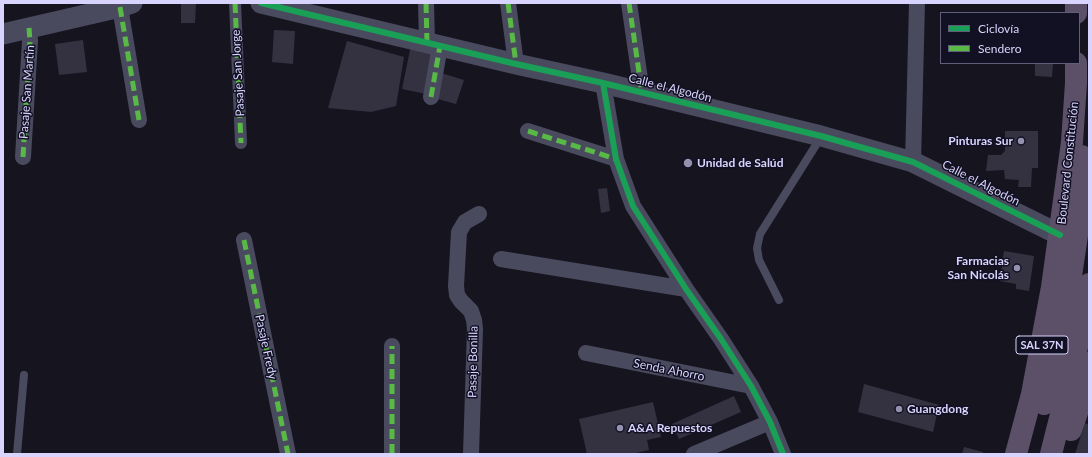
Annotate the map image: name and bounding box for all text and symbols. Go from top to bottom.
legend [940,12,1080,64]
text: Ciclovía [978,21,1019,36]
street label: Pasaje San Jorge [229,29,247,117]
text: Sendero [978,41,1022,56]
street label: Pasaje San Martín [17,45,37,139]
street label: Calle el Algodón [627,71,713,105]
street label: Boulevard Constitución [1054,101,1082,225]
place label: Pinturas Sur [948,134,1013,148]
marker: Pinturas Sur [1016,136,1026,146]
place label: Unidad de Salúd [697,156,783,170]
marker: Unidad de Salúd [682,157,694,169]
street label: Calle el Algodón [940,157,1022,209]
place label: Farmacias San Nicolás [948,254,1009,282]
marker: Farmacias San Nicolás [1012,263,1022,273]
street label: Pasaje Fredy [252,313,280,381]
street label: Pasaje Bonilla [465,326,481,398]
road number: SAL 37N [1016,336,1068,354]
street label: Senda Ahorro [632,356,706,384]
place label: Guangdong [907,402,968,416]
marker: Guangdong [894,404,904,414]
place label: A&A Repuestos [628,421,712,435]
marker: A&A Repuestos [615,423,625,433]

